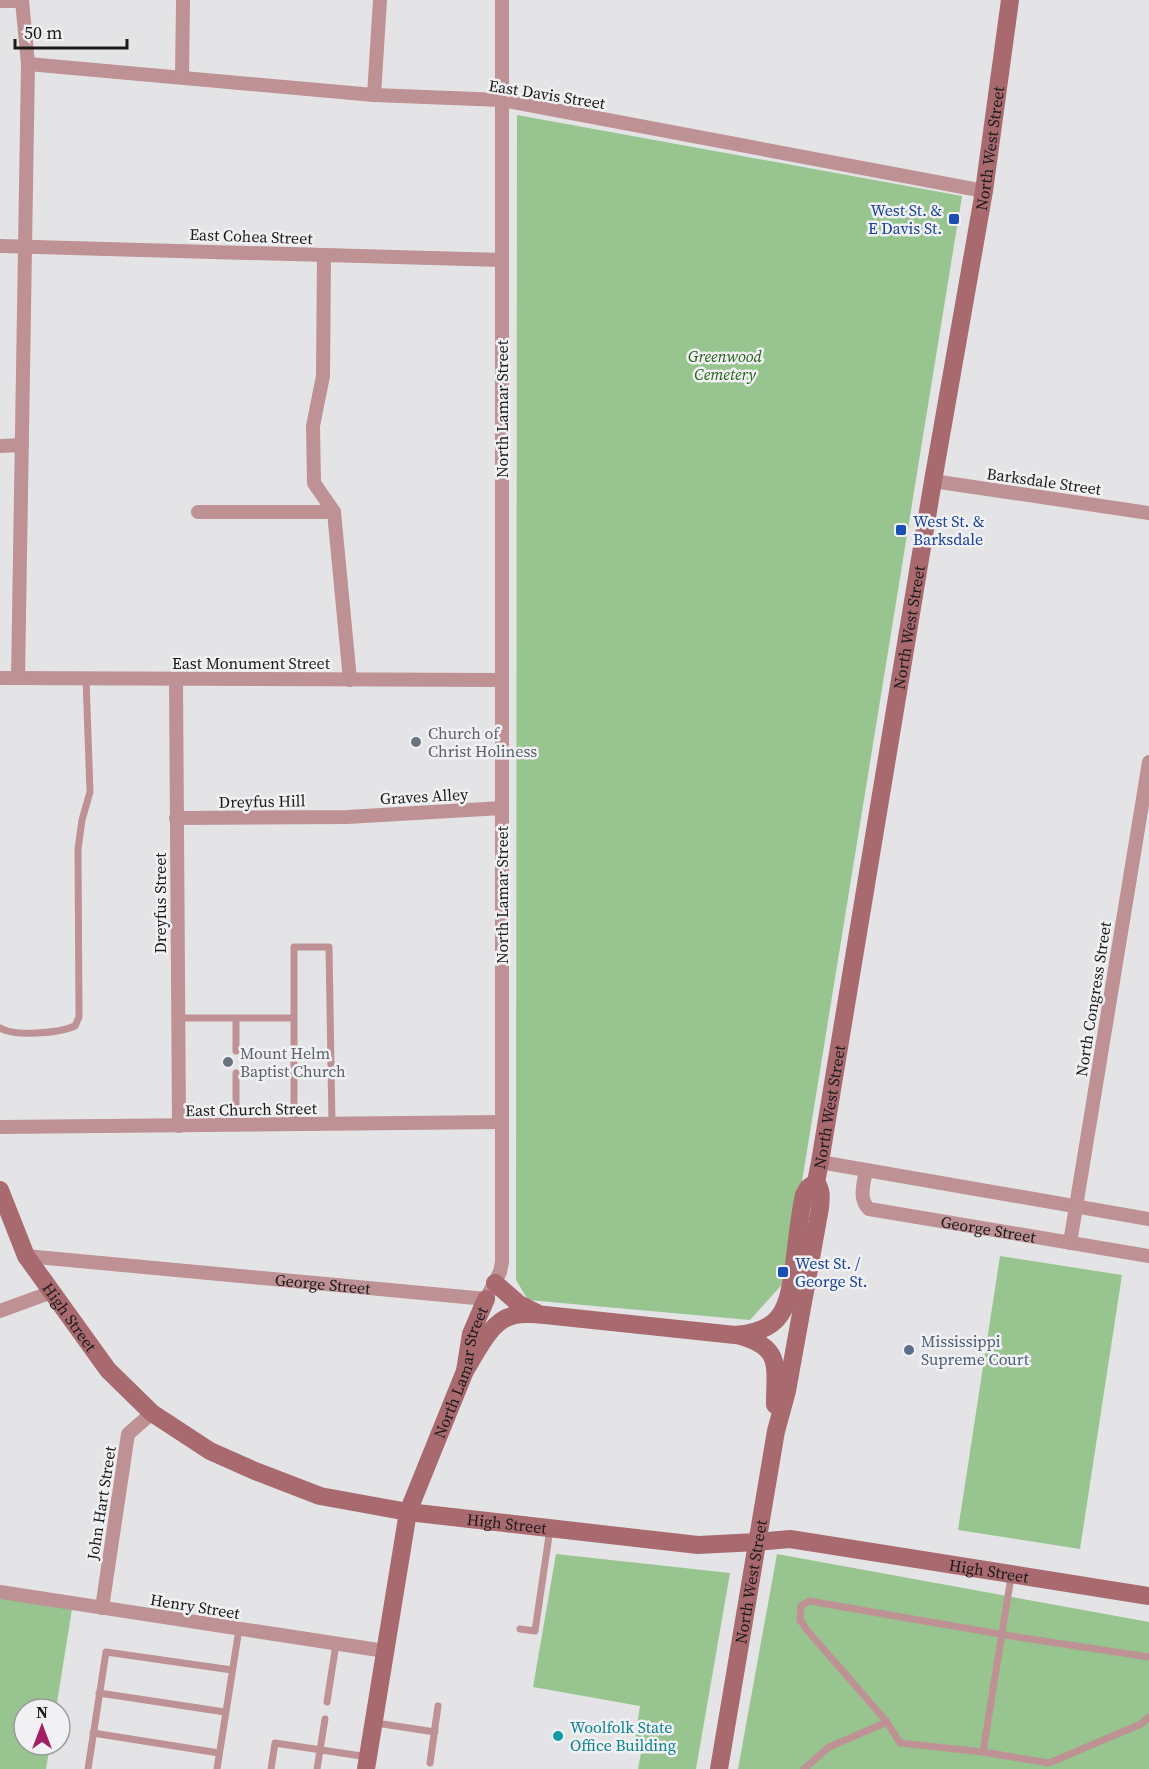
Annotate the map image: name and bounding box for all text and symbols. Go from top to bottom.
scale bar [15,12,128,50]
text: 50 m [24,20,62,45]
street label: East Davis Street [487,74,608,114]
street label: North West Street [970,84,1009,212]
place label: West St. & E Davis St. [868,199,942,239]
marker: West St. & E Davis St. [947,212,961,226]
street label: East Cohea Street [189,223,314,249]
street label: North Lamar Street [491,339,513,478]
park label: Greenwood Cemetery [688,345,763,385]
street label: Barksdale Street [985,462,1103,500]
place label: West St. & Barksdale [913,510,985,550]
marker: West St. & Barksdale [894,523,908,537]
street label: North West Street [888,563,930,691]
street label: East Monument Street [172,652,331,674]
place label: Church of Christ Holiness [428,722,537,762]
marker: Church of Christ Holiness [409,735,423,749]
street label: Graves Alley [379,783,469,809]
street label: Dreyfus Hill [219,789,306,813]
street label: North Lamar Street [491,825,513,964]
street label: Dreyfus Street [149,852,171,954]
street label: North Congress Street [1070,919,1116,1078]
place label: Mount Helm Baptist Church [240,1042,346,1082]
street label: North West Street [808,1042,850,1171]
marker: Mount Helm Baptist Church [221,1055,235,1069]
street label: East Church Street [185,1097,318,1121]
street label: George Street [939,1210,1038,1248]
place label: West St. / George St. [795,1252,868,1292]
marker: West St. / George St. [776,1265,790,1279]
street label: George Street [274,1268,372,1299]
street label: High Street [37,1278,103,1357]
street label: North Lamar Street [428,1302,493,1441]
place label: Mississippi Supreme Court [921,1330,1030,1370]
marker: Mississippi Supreme Court [902,1343,916,1357]
street label: John Hart Street [81,1444,121,1563]
street label: High Street [466,1508,549,1539]
street label: North West Street [729,1517,772,1645]
street label: High Street [947,1553,1031,1588]
street label: Henry Street [149,1588,242,1624]
north arrow [12,1697,72,1757]
text: N [36,1701,48,1723]
place label: Woolfolk State Office Building [570,1716,676,1756]
marker: Woolfolk State Office Building [551,1729,565,1743]

